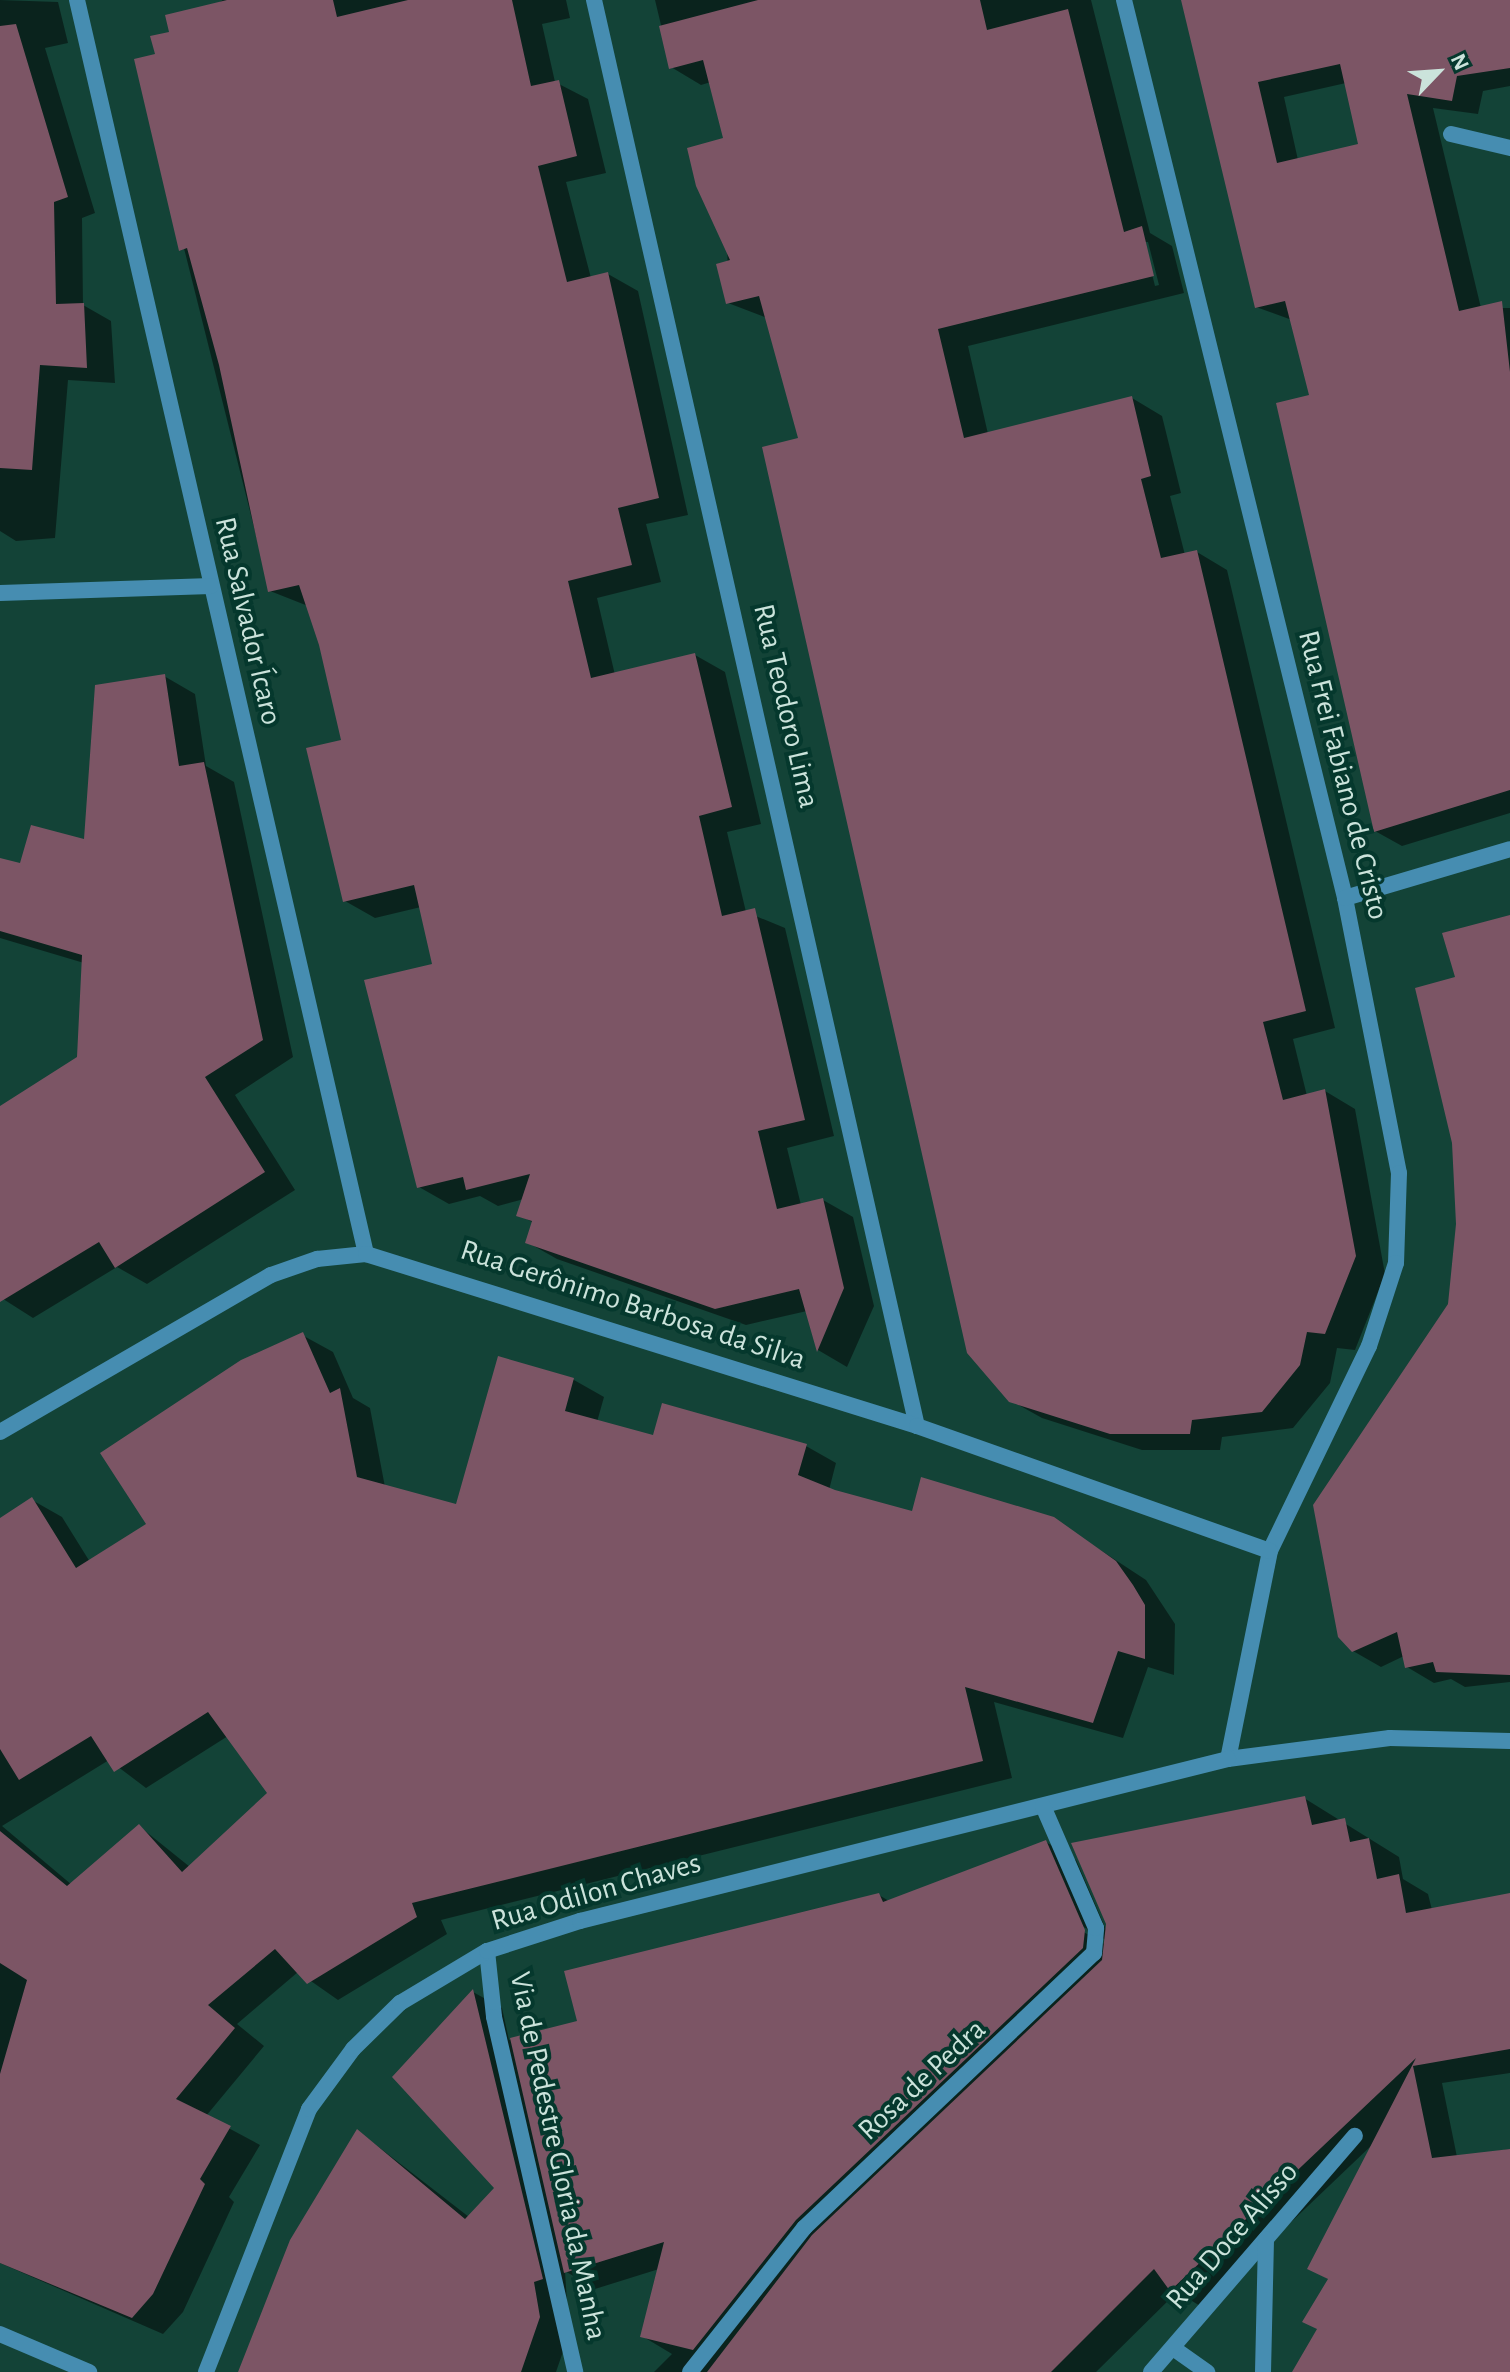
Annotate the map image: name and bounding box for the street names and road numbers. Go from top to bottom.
street label: Rua Salvador Ícaro [207,514,289,728]
street label: Rua Teodoro Lima [745,600,827,812]
street label: Rua Frei Fabiano de Cristo [1290,627,1396,923]
street label: Rua Gerônimo Barbosa da Silva [456,1232,810,1378]
street label: Rua Odilon Chaves [487,1845,705,1939]
street label: Via de Pedestre Gloria da Manha [501,1969,615,2343]
street label: Rosa de Pedra [851,2012,993,2148]
street label: Rua Doce Alisso [1158,2155,1306,2317]

